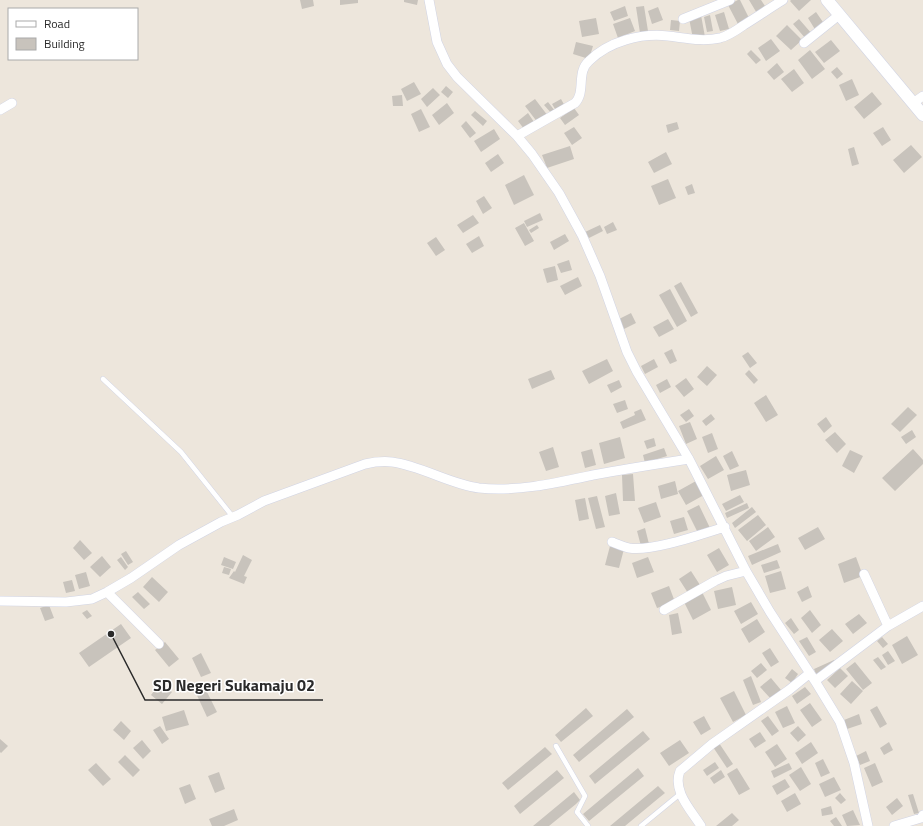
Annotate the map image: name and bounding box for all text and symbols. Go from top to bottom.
legend [8,8,138,60]
text: Road [44,14,70,33]
text: Building [44,34,85,53]
callout: SD Negeri Sukamaju 02 [145,672,323,700]
text: SD Negeri Sukamaju 02 [153,673,315,697]

